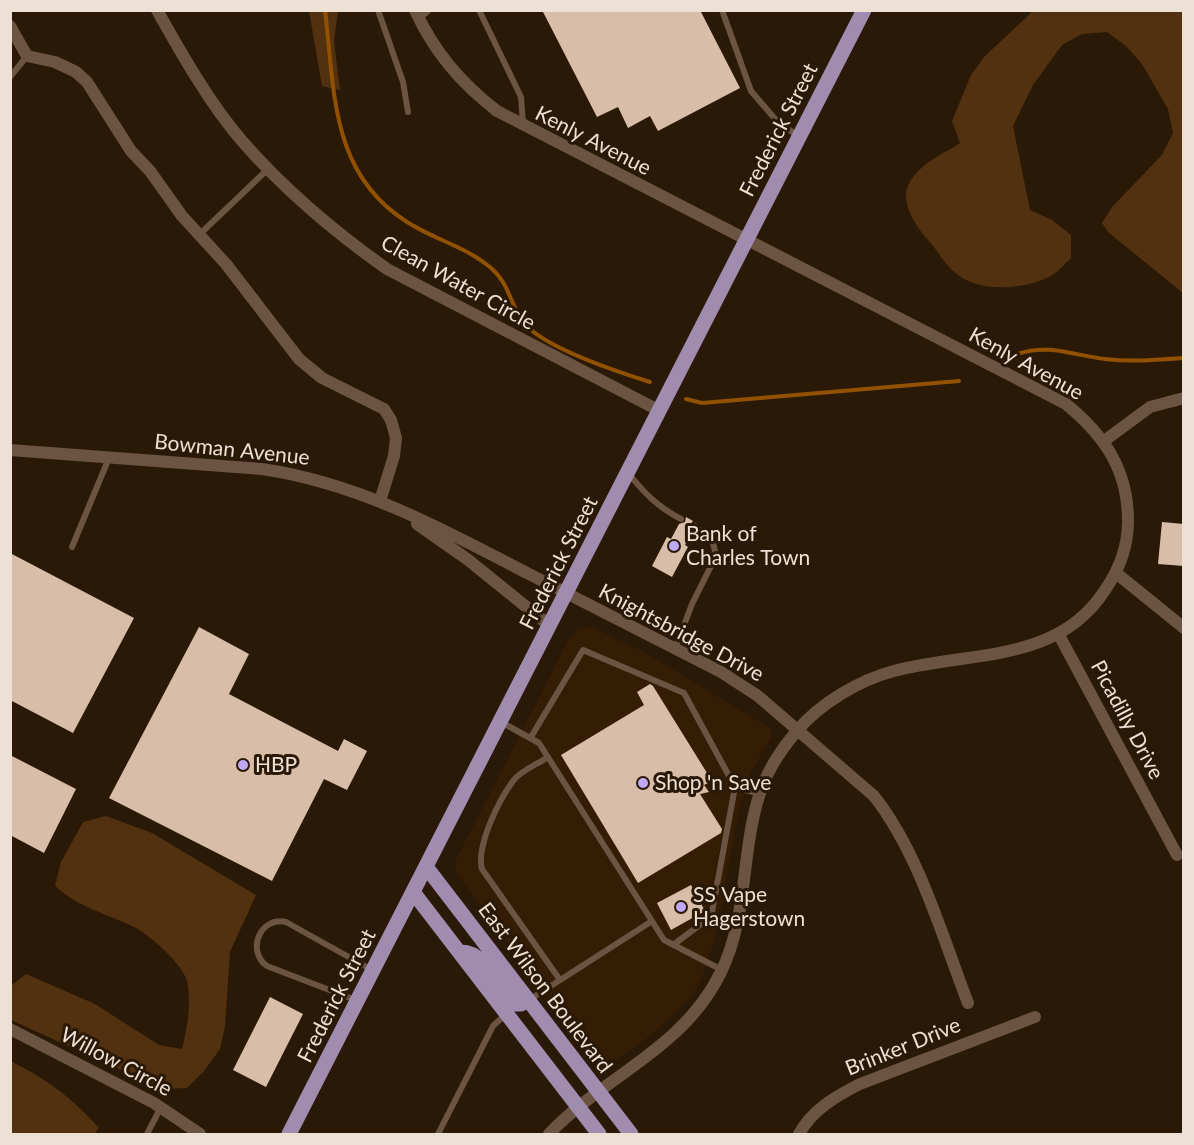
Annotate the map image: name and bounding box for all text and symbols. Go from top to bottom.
street label: Frederick Street [735,59,823,201]
street label: Kenly Avenue [531,101,655,181]
street label: Clean Water Circle [376,230,540,336]
street label: Kenly Avenue [965,322,1087,406]
street label: Bowman Avenue [153,429,311,471]
street label: Frederick Street [515,492,603,634]
place label: Bank of Charles Town [686,521,810,571]
marker: Bank of Charles Town [667,539,681,553]
street label: Knightsbridge Drive [594,579,768,687]
street label: Picadilly Drive [1085,656,1169,784]
place label: HBP [255,752,297,778]
marker: HBP [236,758,250,772]
place label: Shop 'n Save [655,770,771,796]
marker: Shop 'n Save [636,776,650,790]
place label: SS Vape Hagerstown [693,882,805,932]
street label: East Wilson Boulevard [473,898,617,1078]
marker: SS Vape Hagerstown [674,900,688,914]
street label: Frederick Street [293,925,381,1067]
street label: Brinker Drive [842,1012,964,1082]
street label: Willow Circle [56,1022,176,1102]

